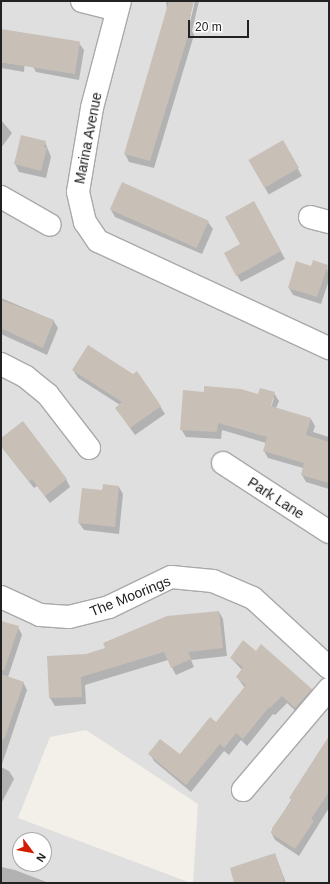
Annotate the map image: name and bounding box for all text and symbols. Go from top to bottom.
scale bar [190,12,251,38]
text: 20 m [195,20,222,34]
street label: Marina Avenue [71,90,105,186]
street label: Park Lane [245,474,307,522]
street label: The Moorings [87,572,173,620]
north arrow [12,832,52,872]
text: N [34,851,49,864]

